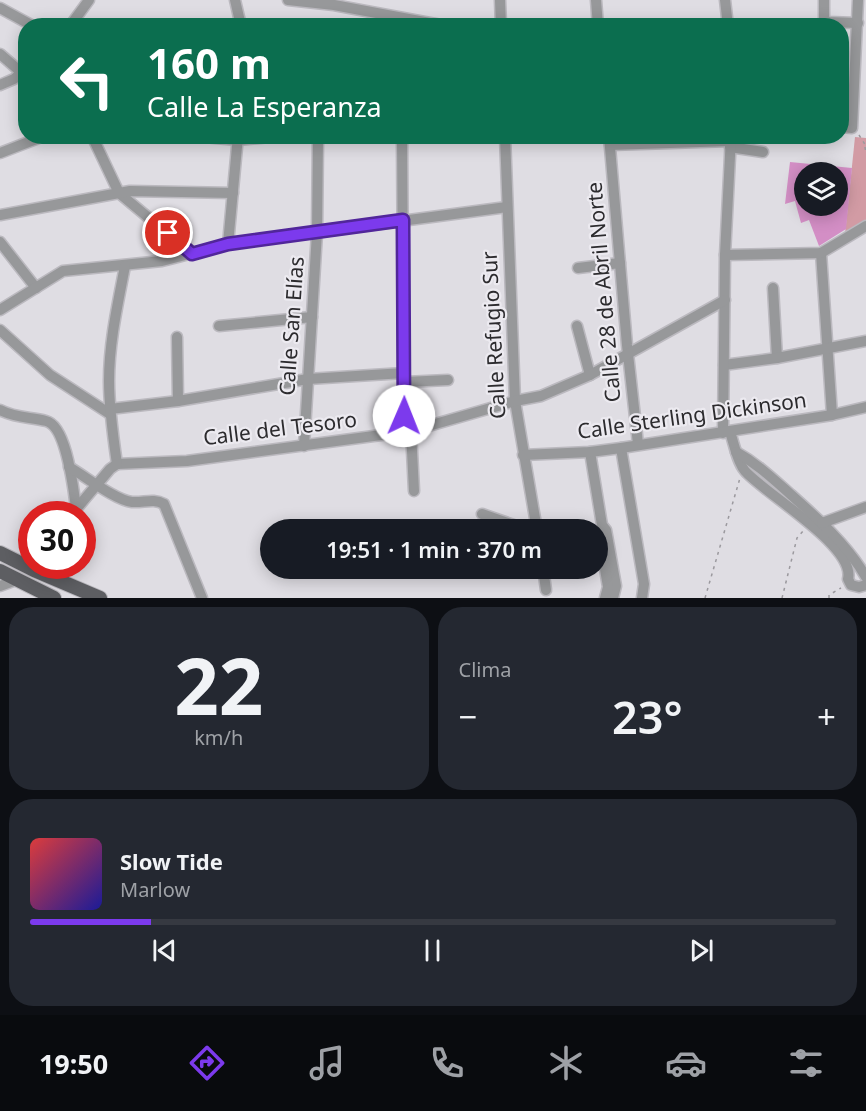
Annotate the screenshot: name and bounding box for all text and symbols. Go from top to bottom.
text: 160 m [147,34,271,91]
icon: left [48,42,126,120]
text: Calle La Esperanza [147,88,382,125]
map controls [794,162,848,216]
button: layers [794,162,848,216]
street label: Calle 28 de Abril Norte [579,181,627,403]
pin [142,207,193,258]
icon: arrive [151,216,184,249]
street label: Calle Refugio Sur [475,250,511,420]
street label: Calle San Elías [272,255,310,396]
position arrow [372,384,436,448]
street label: Calle Sterling Dickinson [575,385,808,445]
street label: Calle del Tesoro [201,405,358,451]
speed limit sign: 30 [18,501,96,579]
text: 19:51 · 1 min · 370 m [326,534,542,564]
text: 22 [174,632,263,738]
text: Clima [459,656,511,683]
text: 23° [612,686,683,747]
text: − [459,694,477,739]
text: + [817,694,836,739]
text: km/h [194,724,243,751]
text: Slow Tide [120,846,223,876]
text: Marlow [120,876,190,903]
icon: previous [148,934,181,967]
icon: pause [416,934,449,967]
icon: next [685,934,718,967]
icon: directions [186,1042,228,1084]
icon: music [306,1042,348,1084]
icon: phone [426,1042,468,1084]
icon: climate [545,1042,587,1084]
icon: car [665,1042,707,1084]
icon: filters [785,1042,827,1084]
text: 19:50 [39,1045,108,1082]

